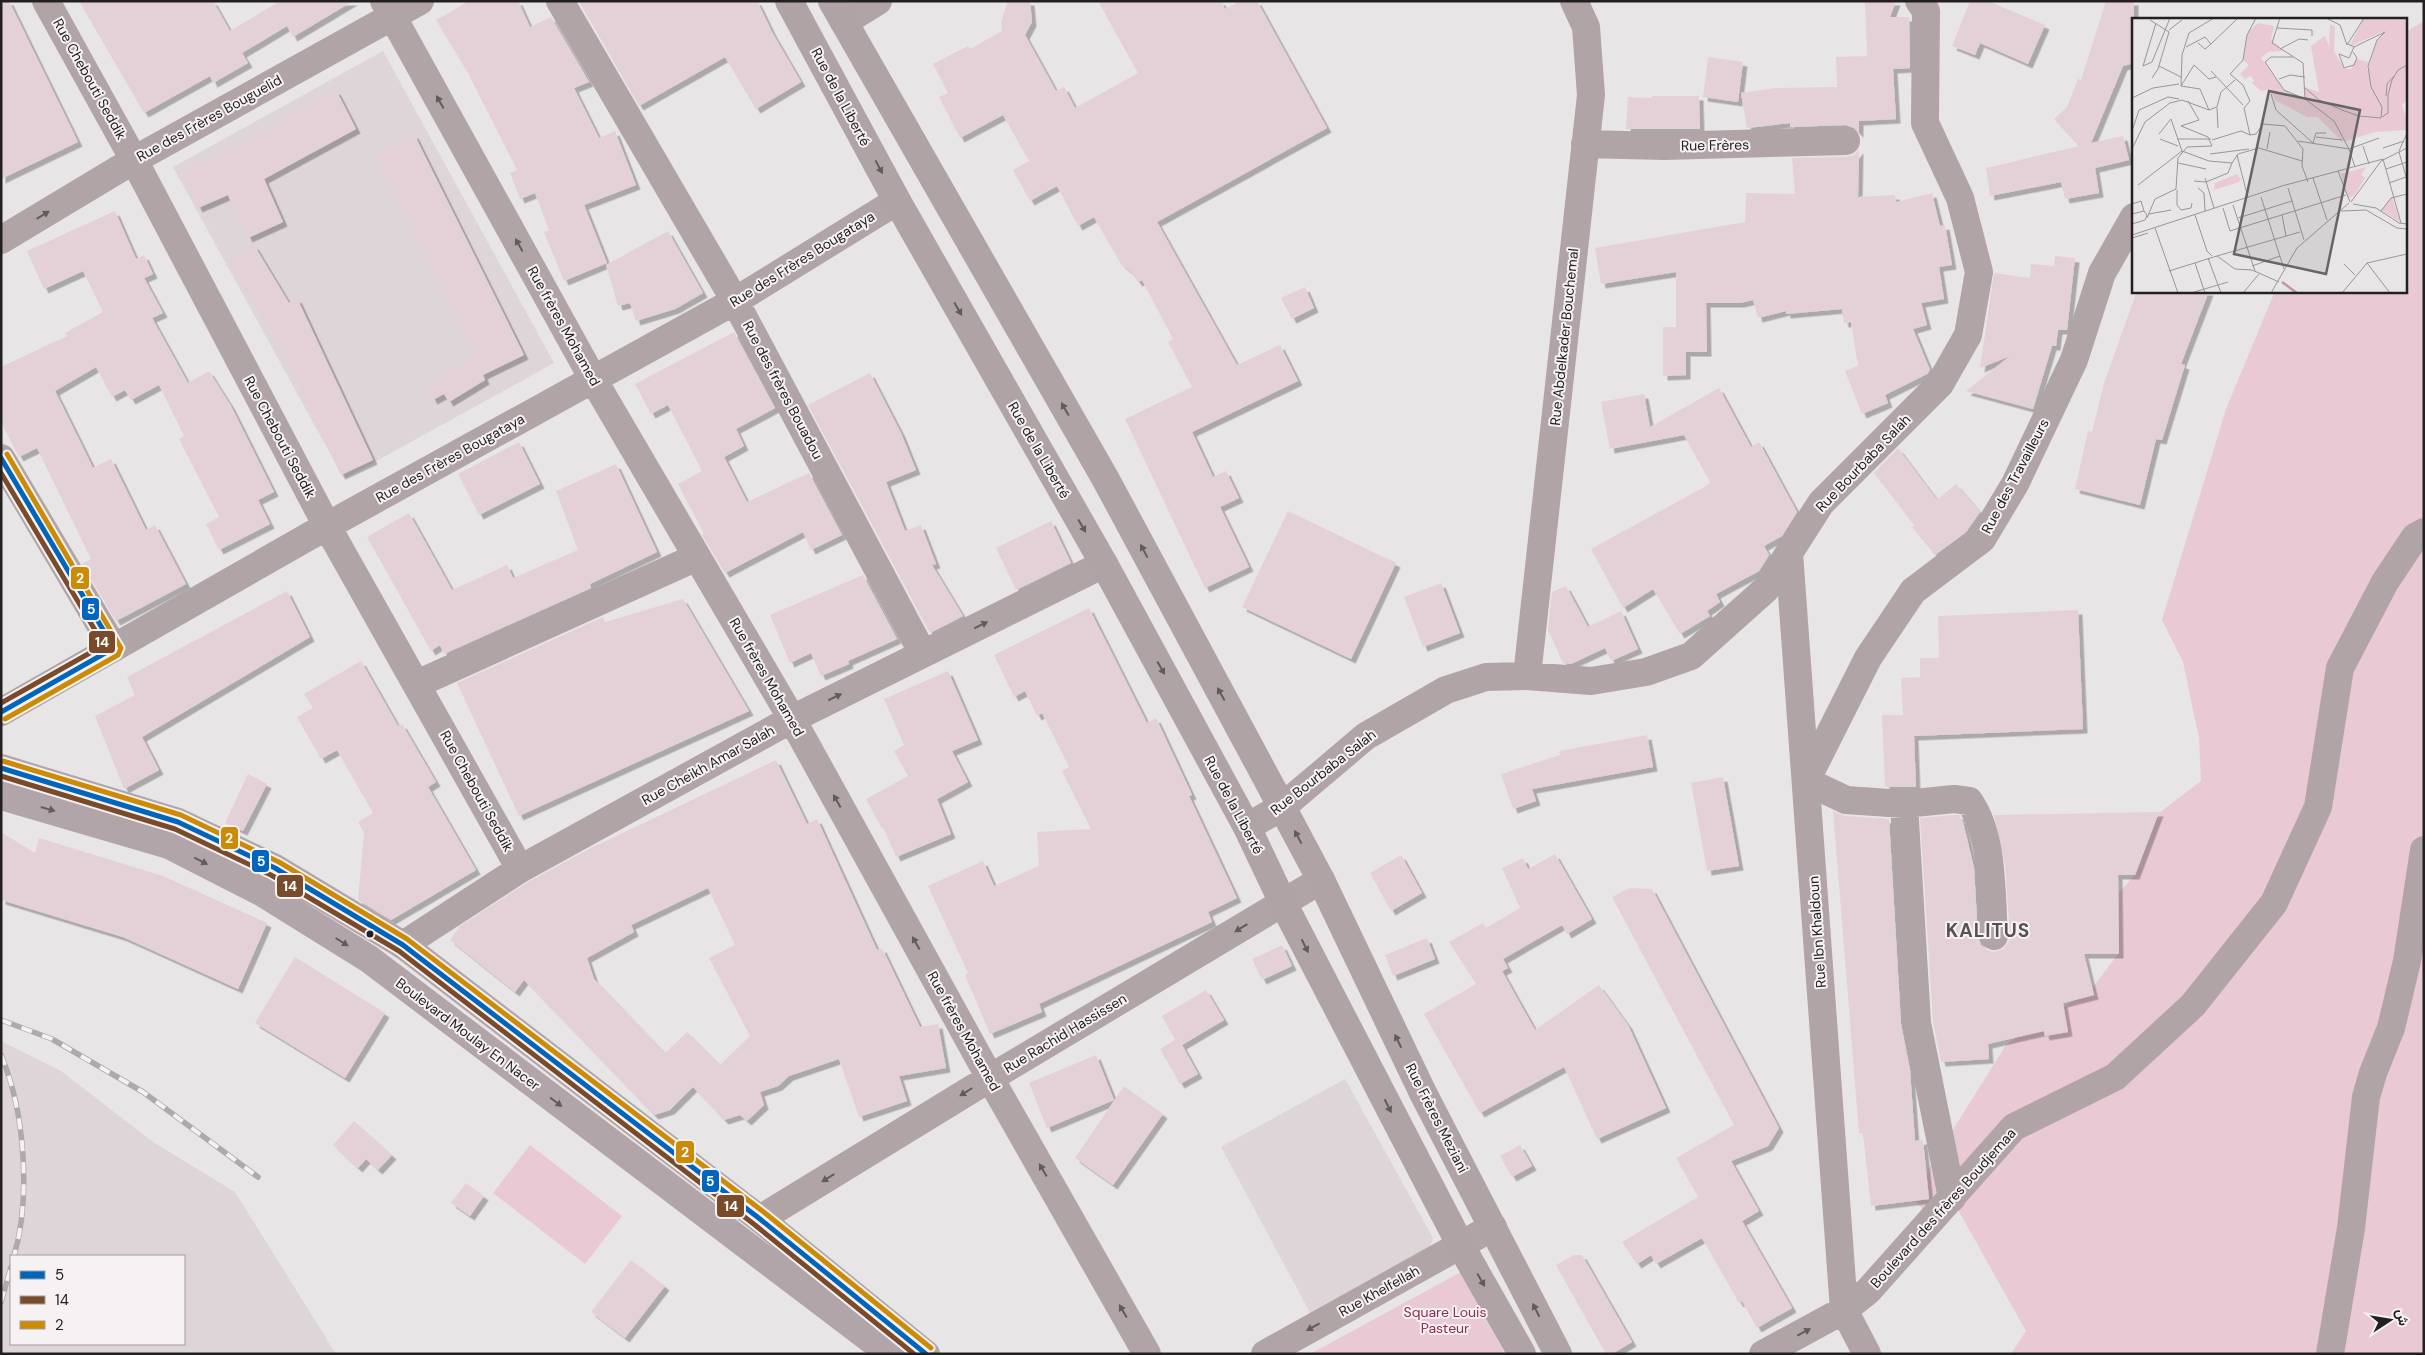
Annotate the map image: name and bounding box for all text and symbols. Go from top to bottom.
street label: Rue Chebouti Seddik [49,15,131,143]
inset map [2132,18,2408,292]
street label: Rue de la Liberté [808,45,875,149]
street label: Rue des Frères Bouguelid [133,71,285,165]
one-way arrow [436,96,445,109]
street label: Rue Frères [1681,135,1749,155]
one-way arrow [875,160,883,175]
street label: Rue des Frères Bougataya [726,207,878,311]
one-way arrow [36,210,49,219]
one-way arrow [515,237,523,252]
street label: Rue Abdelkader Bouchemal [1546,247,1582,427]
street label: Rue frères Mohamed [524,263,604,389]
one-way arrow [954,302,963,315]
street label: Rue des frères Bouadou [739,318,827,462]
street label: Rue Chebouti Seddik [240,373,320,501]
street label: Rue de la Liberté [1004,398,1074,502]
one-way arrow [1061,402,1070,415]
street label: Rue des Frères Bougataya [372,410,528,506]
street label: Rue Bourbaba Salah [1812,410,1914,516]
street label: Rue des Travailleurs [1977,415,2053,537]
one-way arrow [1078,519,1087,533]
one-way arrow [1140,544,1148,558]
line badge: 2 [70,566,90,590]
text: 2 [76,569,84,587]
line badge: 5 [81,597,100,621]
text: 5 [87,600,95,618]
street label: Rue frères Mohamed [726,614,808,740]
one-way arrow [974,621,988,629]
line badge: 14 [88,630,116,654]
text: 14 [95,633,109,651]
one-way arrow [1157,661,1165,676]
one-way arrow [1216,688,1225,701]
one-way arrow [828,693,843,701]
street label: Rue Cheikh Amar Salah [638,721,778,809]
street label: Rue Bourbaba Salah [1267,725,1379,819]
street label: Rue Chebouti Seddik [436,727,518,855]
street label: Rue de la Liberté [1201,753,1268,857]
one-way arrow [833,794,841,808]
one-way arrow [40,805,56,813]
line badge: 2 [220,826,239,850]
text: 2 [225,829,233,847]
one-way arrow [1294,830,1302,845]
line badge: 5 [251,849,270,873]
text: 5 [257,852,265,870]
one-way arrow [194,857,209,865]
line badge: 14 [276,874,304,898]
street label: Rue Ibn Khaldoun [1804,876,1830,988]
text: 14 [283,877,297,895]
district label: KALITUS [1946,918,2030,943]
one-way arrow [1234,924,1247,933]
unlabelled marker [365,929,375,939]
one-way arrow [911,937,920,950]
one-way arrow [336,938,349,947]
one-way arrow [1301,939,1309,953]
street label: Rue frères Mohamed [924,968,1004,1094]
street label: Boulevard Moulay En Nacer [392,974,544,1094]
street label: Rue Rachid Hassissen [1000,989,1130,1077]
one-way arrow [1394,1034,1402,1048]
street label: Rue Frères Meziani [1402,1060,1472,1176]
one-way arrow [960,1088,973,1097]
one-way arrow [549,1097,562,1108]
one-way arrow [1384,1099,1392,1113]
street label: Boulevard des frères Boudjemaa [1866,1124,2020,1292]
line badge: 2 [675,1140,695,1164]
text: 2 [681,1143,689,1161]
one-way arrow [1038,1164,1047,1177]
line badge: 5 [701,1169,720,1193]
text: 5 [706,1172,714,1190]
one-way arrow [821,1173,835,1182]
line badge: 14 [716,1194,745,1218]
text: 14 [724,1197,738,1215]
legend [10,1255,185,1345]
street label: Rue Khelfellah [1335,1261,1423,1321]
text: 5 [55,1265,64,1285]
one-way arrow [1476,1274,1485,1287]
text: 14 [55,1290,69,1310]
north arrow [2365,1295,2415,1345]
park label: Square Louis Pasteur [1404,1303,1486,1337]
one-way arrow [1532,1303,1540,1318]
one-way arrow [1119,1305,1128,1318]
text: ش [2392,1307,2413,1328]
text: 2 [55,1315,64,1335]
one-way arrow [1306,1323,1320,1332]
one-way arrow [1796,1328,1811,1336]

